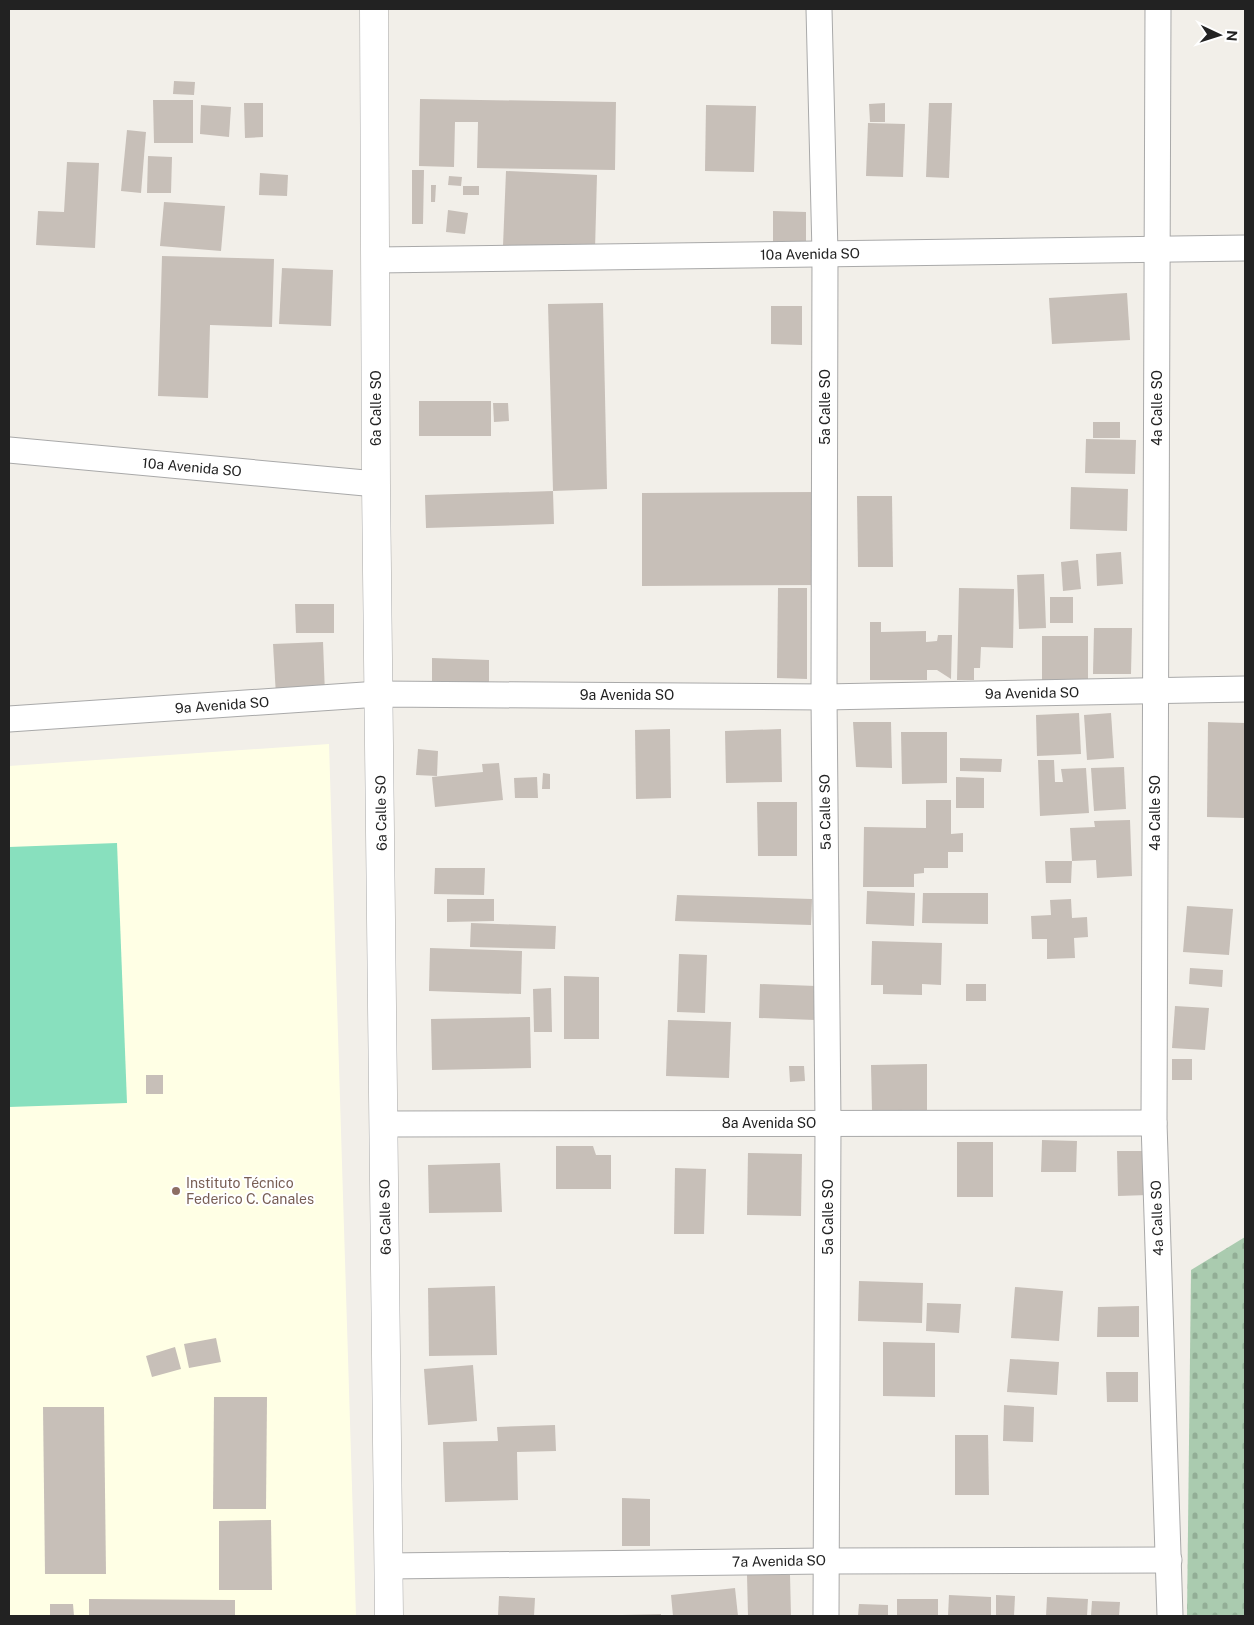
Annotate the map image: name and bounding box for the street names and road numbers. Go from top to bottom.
street label: 10a Avenida SO [760,245,860,263]
street label: 5a Calle SO [817,369,833,445]
street label: 6a Calle SO [368,370,384,446]
street label: 4a Calle SO [1149,370,1165,446]
street label: 10a Avenida SO [142,455,242,479]
street label: 9a Avenida SO [985,684,1079,702]
street label: 9a Avenida SO [580,687,674,703]
street label: 9a Avenida SO [174,694,270,716]
street label: 5a Calle SO [816,774,834,850]
street label: 6a Calle SO [372,775,390,851]
street label: 4a Calle SO [1147,775,1163,851]
street label: 8a Avenida SO [722,1115,816,1131]
street label: 6a Calle SO [376,1179,394,1255]
street label: 5a Calle SO [820,1179,836,1255]
street label: 4a Calle SO [1148,1180,1166,1256]
street label: 7a Avenida SO [732,1552,826,1570]

